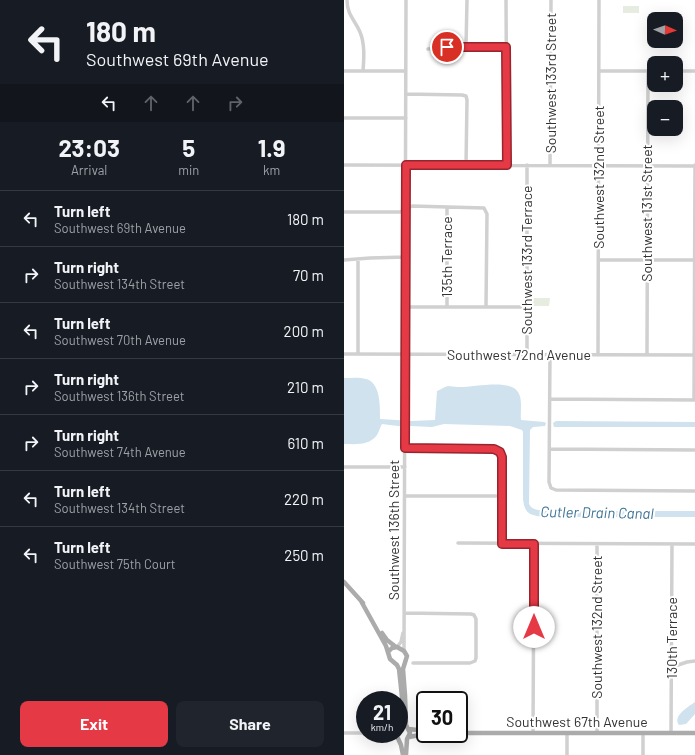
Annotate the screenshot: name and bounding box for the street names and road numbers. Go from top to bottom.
street label: Southwest 133rd Street [542,13,559,153]
street label: Southwest 132nd Street [590,105,607,249]
street label: Southwest 131st Street [638,144,655,282]
street label: Southwest 133rd Terrace [518,186,535,334]
street label: 135th Terrace [438,216,455,298]
street label: Southwest 72nd Avenue [447,346,591,363]
street label: Southwest 136th Street [385,460,402,600]
street label: Southwest 132nd Street [588,555,605,699]
street label: 130th Terrace [663,597,680,679]
street label: Southwest 67th Avenue [506,713,648,730]

